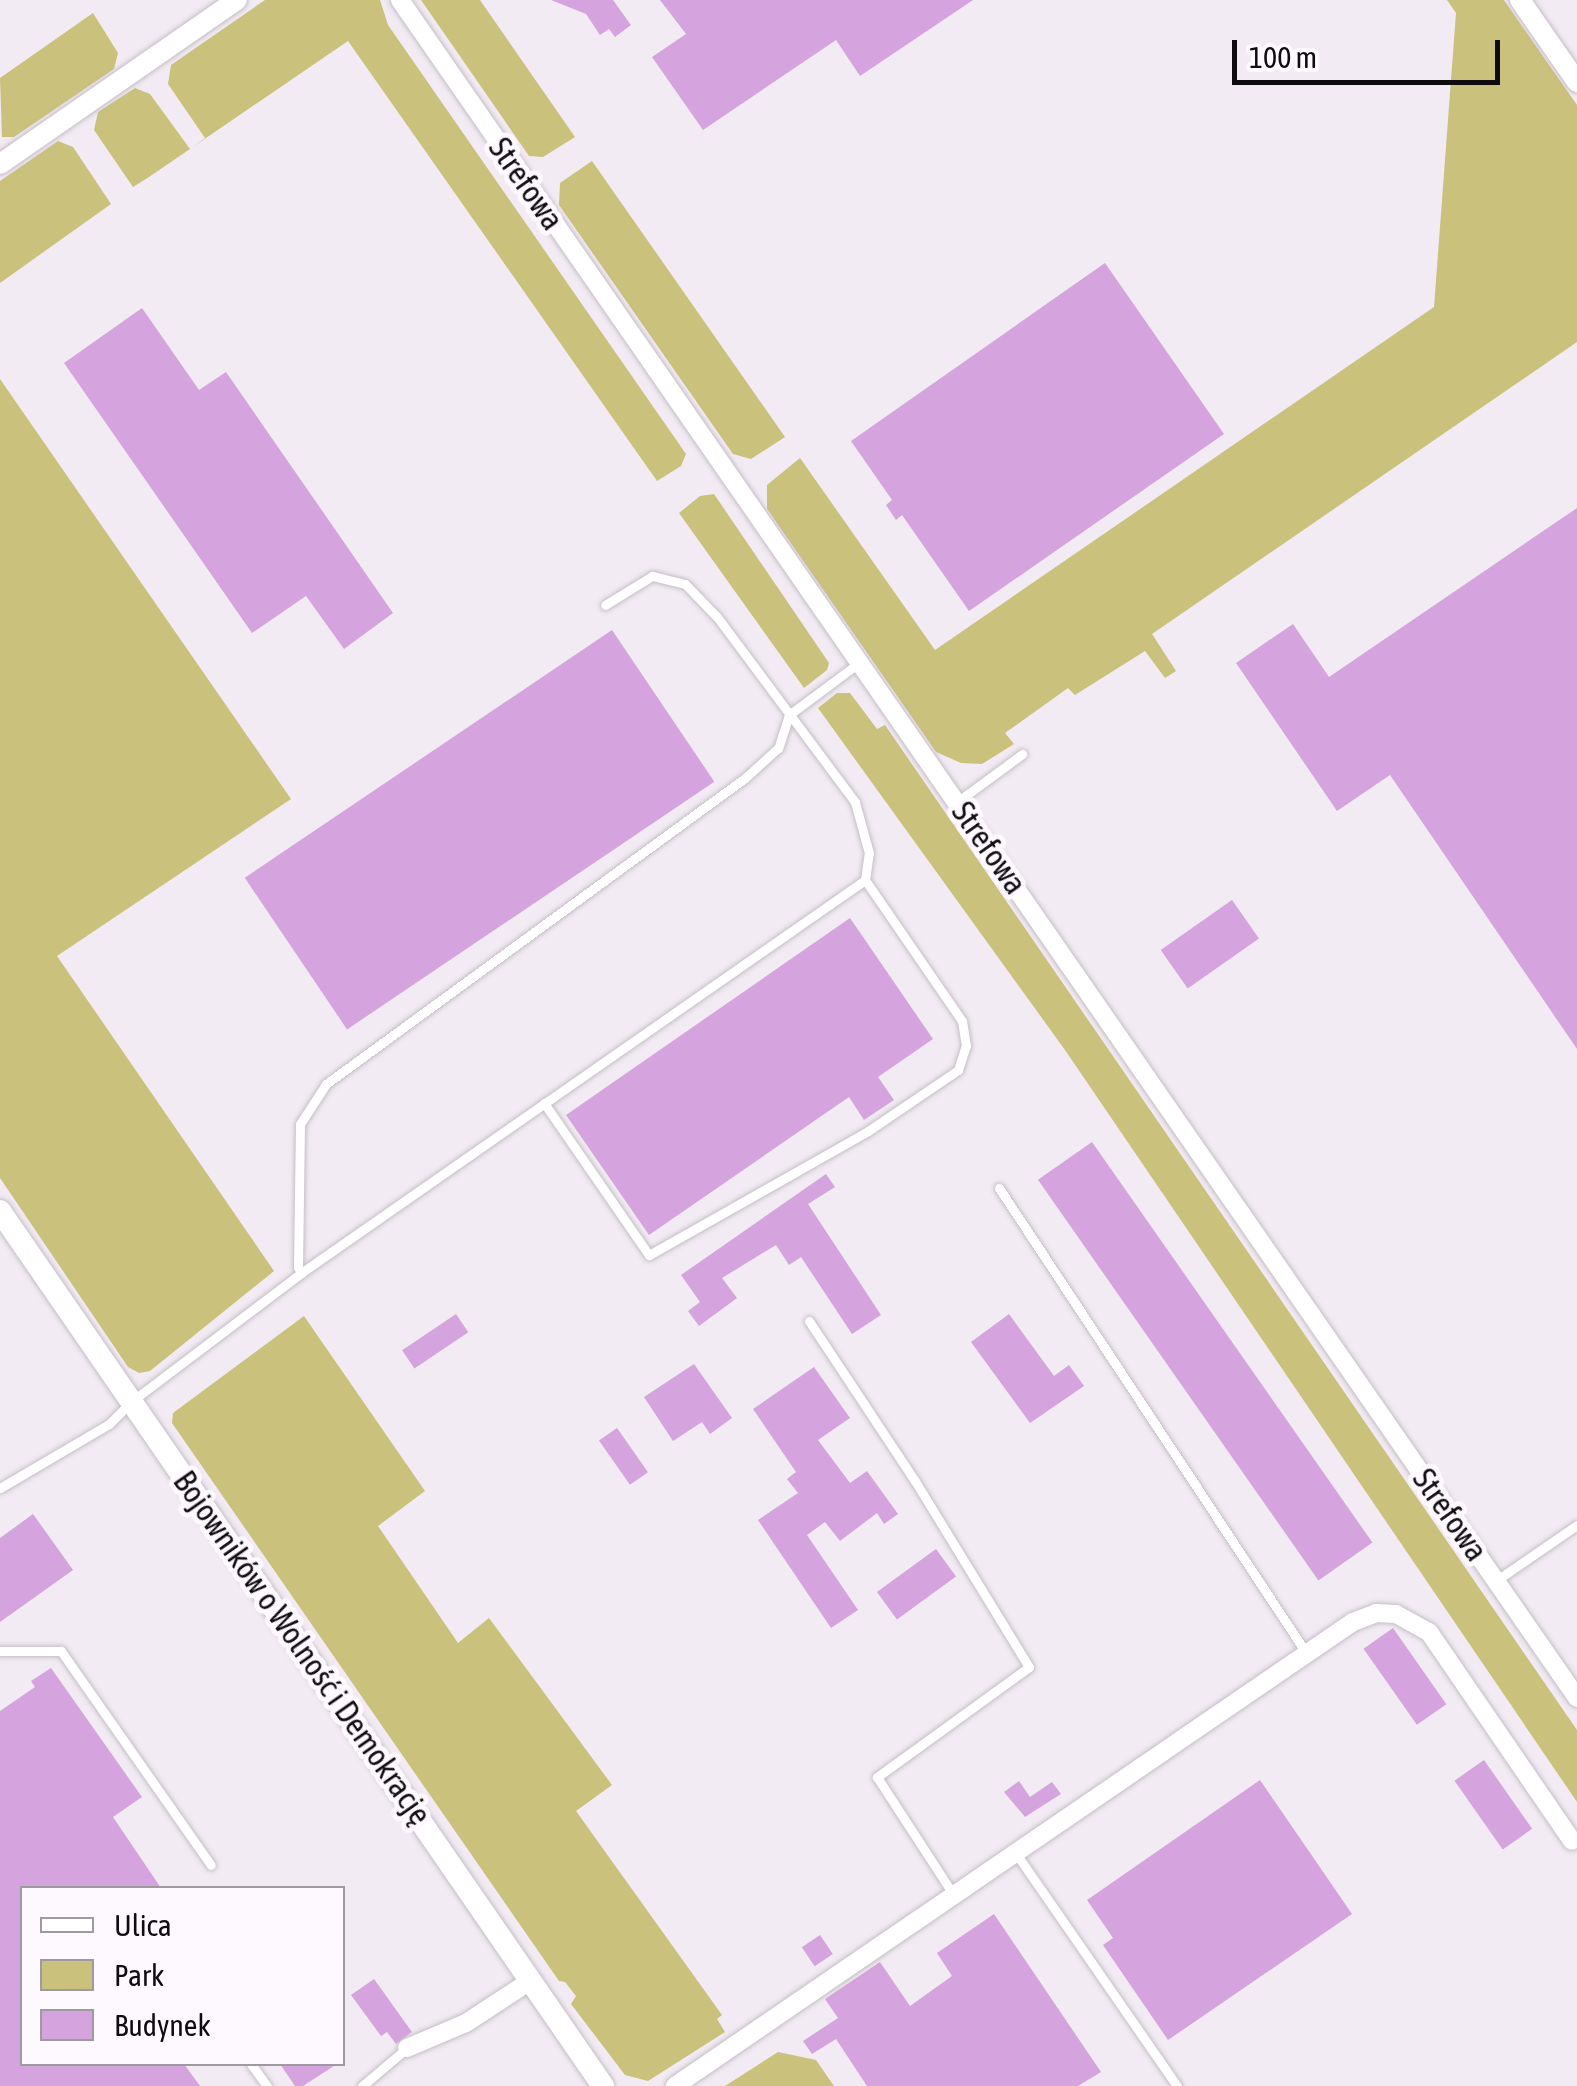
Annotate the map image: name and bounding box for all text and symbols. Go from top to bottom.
scale bar [1237,20,1504,82]
text: 100 m [1249,40,1317,74]
street label: Strefowa [480,130,572,238]
street label: Strefowa [943,794,1035,902]
street label: Strefowa [1404,1461,1496,1569]
street label: Bojowników o Wolność i Demokrację [165,1464,439,1832]
legend [20,1886,345,2066]
text: Ulica [114,1908,172,1942]
text: Park [114,1958,164,1992]
text: Budynek [114,2008,211,2042]

